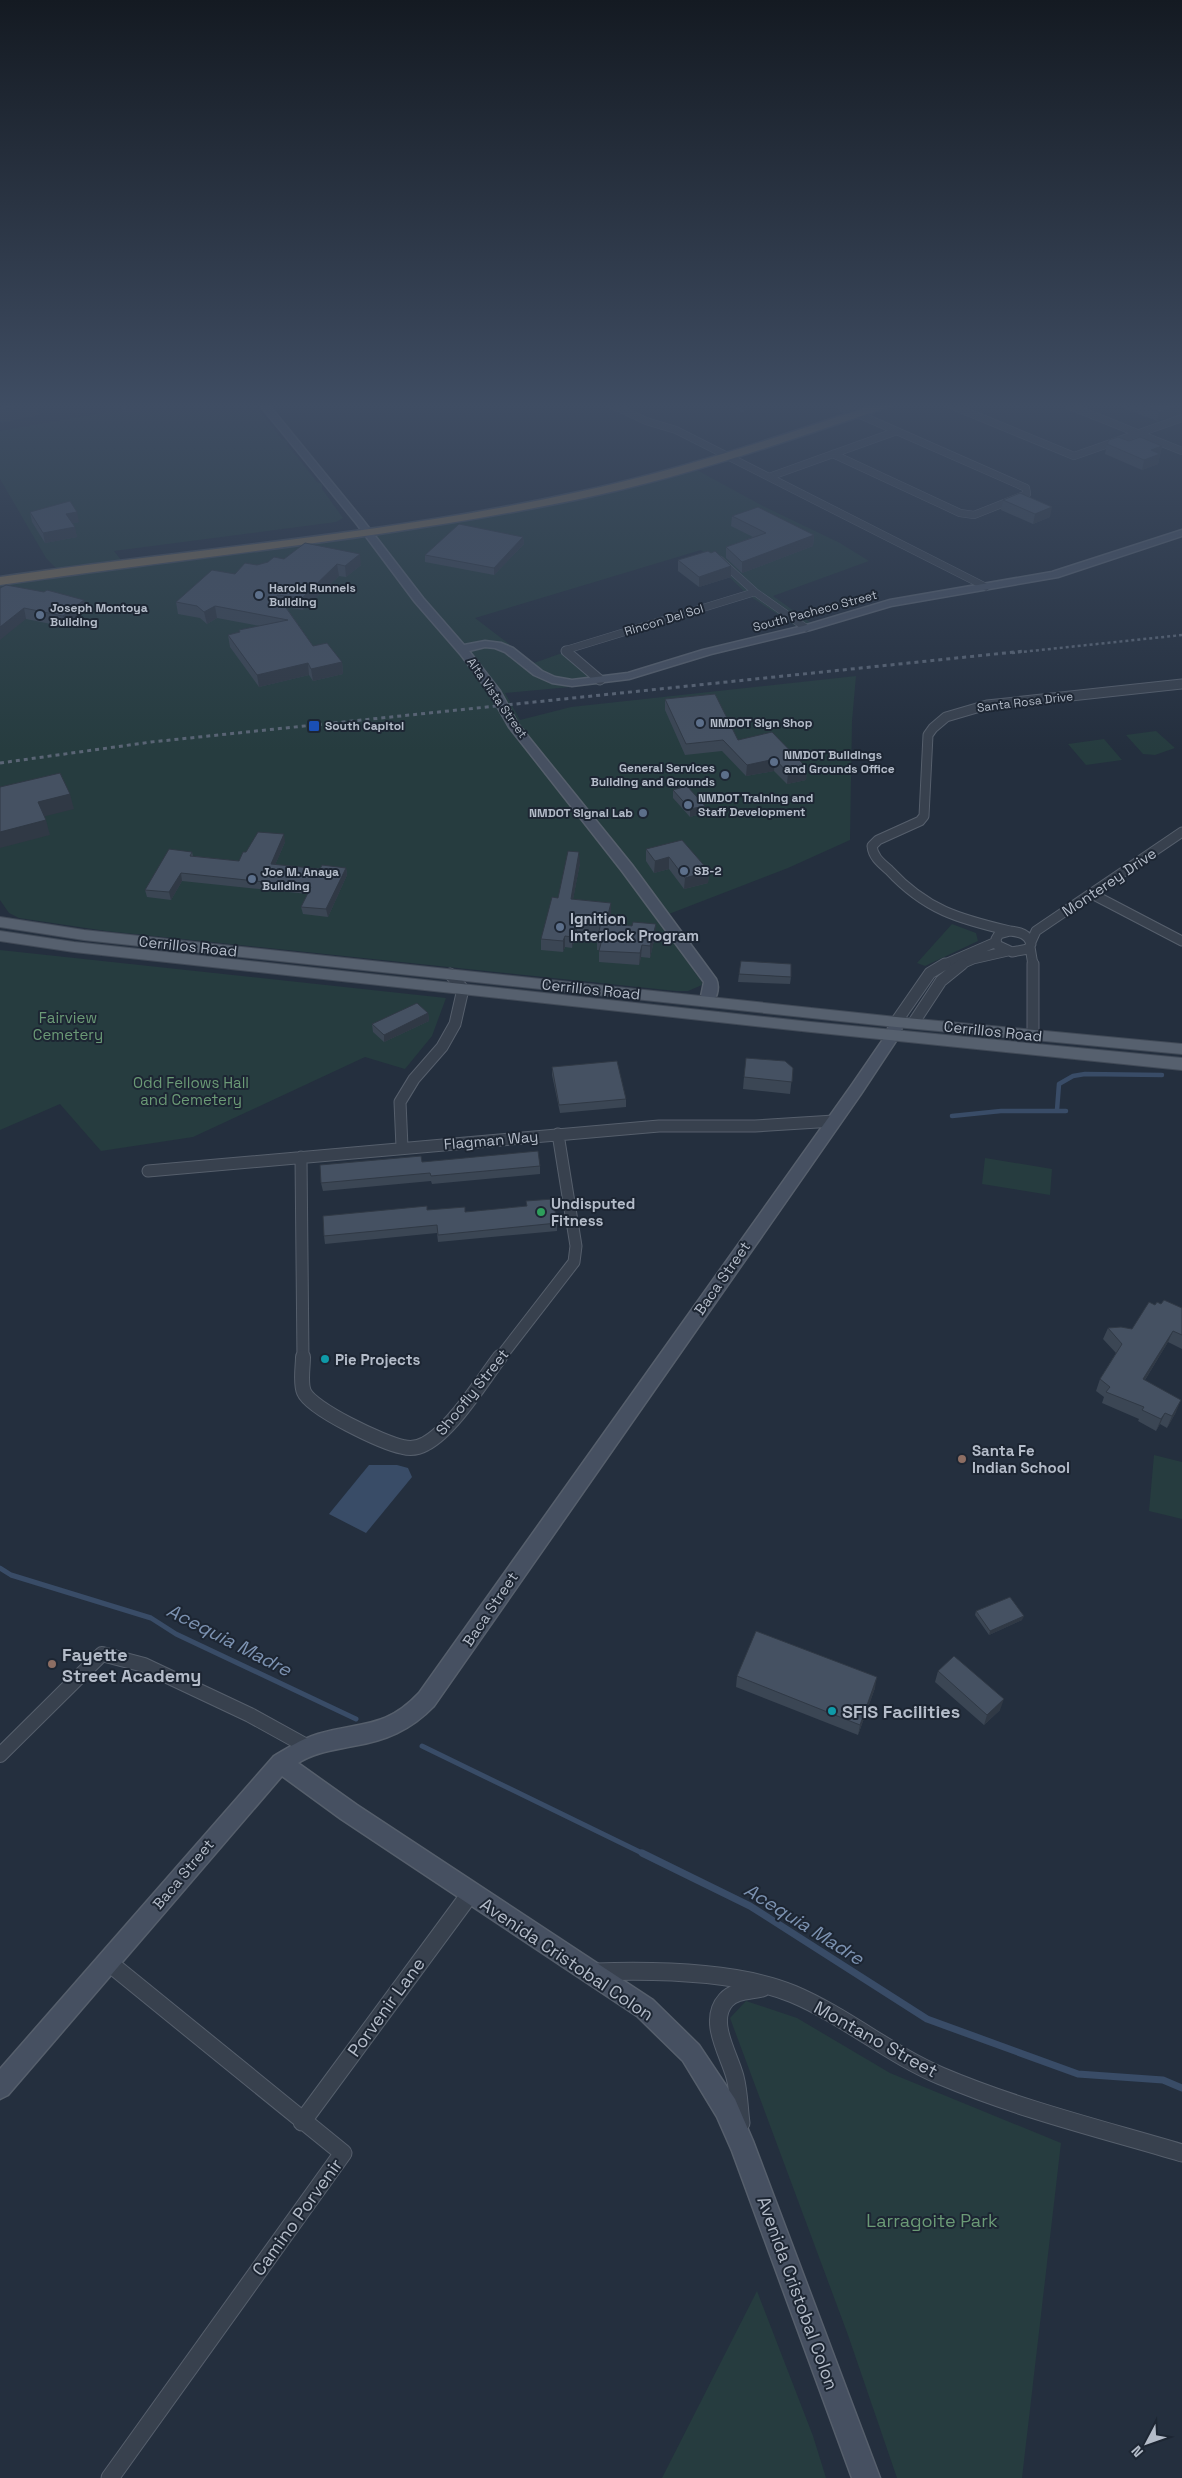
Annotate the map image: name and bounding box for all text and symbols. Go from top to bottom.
place label: Harold Runnels Building [269,580,356,610]
street label: South Pacheco Street [751,587,879,635]
marker: Harold Runnels Building [253,589,265,601]
place label: Joseph Montoya Building [50,600,148,630]
street label: Rincon Del Sol [623,600,705,640]
marker: Joseph Montoya Building [34,609,46,621]
street label: Alta Vista Street [463,655,531,741]
street label: Santa Rosa Drive [976,688,1074,716]
place label: NMDOT Sign Shop [710,715,813,731]
marker: NMDOT Sign Shop [694,717,706,729]
place label: South Capitol [325,718,404,734]
marker: South Capitol [307,719,321,733]
place label: NMDOT Buildings and Grounds Office [784,747,895,777]
marker: NMDOT Buildings and Grounds Office [768,756,780,768]
place label: General Services Building and Grounds [591,760,715,790]
marker: General Services Building and Grounds [719,769,731,781]
place label: NMDOT Training and Staff Development [698,790,813,820]
marker: NMDOT Training and Staff Development [682,799,694,811]
place label: NMDOT Signal Lab [529,805,633,821]
marker: NMDOT Signal Lab [637,807,649,819]
street label: Monterey Drive [1058,843,1160,921]
place label: SB-2 [694,863,722,879]
place label: Joe M. Anaya Building [262,864,339,894]
marker: SB-2 [678,865,690,877]
marker: Joe M. Anaya Building [246,873,258,885]
place label: Ignition Interlock Program [570,909,699,945]
marker: Ignition Interlock Program [554,921,566,933]
street label: Cerrillos Road [138,931,238,961]
street label: Cerrillos Road [541,974,641,1004]
park label: Fairview Cemetery [33,1008,103,1044]
street label: Cerrillos Road [943,1016,1043,1046]
park label: Odd Fellows Hall and Cemetery [133,1073,249,1109]
street label: Flagman Way [443,1126,539,1154]
place label: Undisputed Fitness [551,1194,635,1230]
marker: Undisputed Fitness [535,1206,547,1218]
street label: Baca Street [690,1237,754,1319]
street label: Shoofly Street [431,1345,513,1439]
place label: Pie Projects [335,1350,420,1369]
marker: Pie Projects [319,1353,331,1365]
place label: Santa Fe Indian School [972,1441,1070,1477]
marker: Santa Fe Indian School [956,1453,968,1465]
street label: Baca Street [458,1568,522,1650]
water label: Acequia Madre [163,1598,296,1682]
place label: Fayette Street Academy [62,1643,201,1687]
marker: Fayette Street Academy [46,1658,58,1670]
place label: SFIS Facilities [842,1700,960,1723]
marker: SFIS Facilities [826,1705,838,1717]
street label: Baca Street [148,1835,218,1913]
water label: Acequia Madre [740,1877,869,1971]
street label: Avenida Cristobal Colon [476,1892,658,2026]
street label: Porvenir Lane [342,1953,430,2061]
street label: Montano Street [810,1996,942,2082]
street label: Camino Porvenir [247,2154,347,2280]
street label: Avenida Cristobal Colon [752,2193,844,2393]
park label: Larragoite Park [866,2209,998,2232]
north arrow [1122,2418,1172,2468]
text: N [1127,2442,1147,2461]

